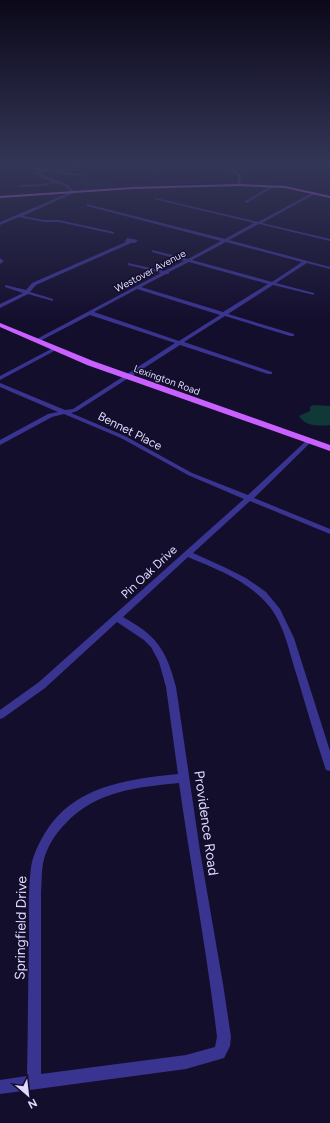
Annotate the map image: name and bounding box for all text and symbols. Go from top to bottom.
street label: Westover Avenue [112,246,188,295]
street label: Lexington Road [132,362,202,398]
street label: Bennet Place [96,409,165,453]
street label: Pin Oak Drive [118,542,180,601]
street label: Providence Road [190,769,222,877]
street label: Springfield Drive [12,875,30,980]
north arrow [8,1075,48,1115]
text: N [26,1096,39,1111]

